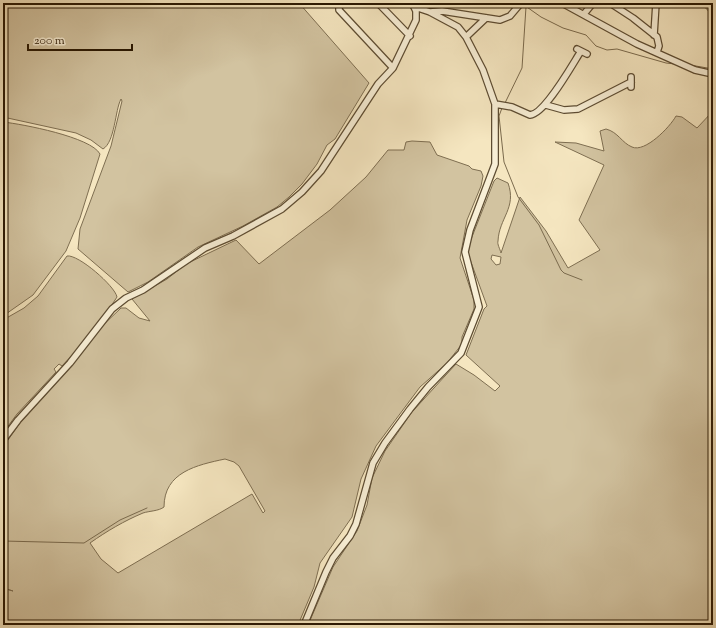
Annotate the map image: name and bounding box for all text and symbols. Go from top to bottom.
scale bar [28,26,132,52]
text: 200 m [34,32,65,50]

